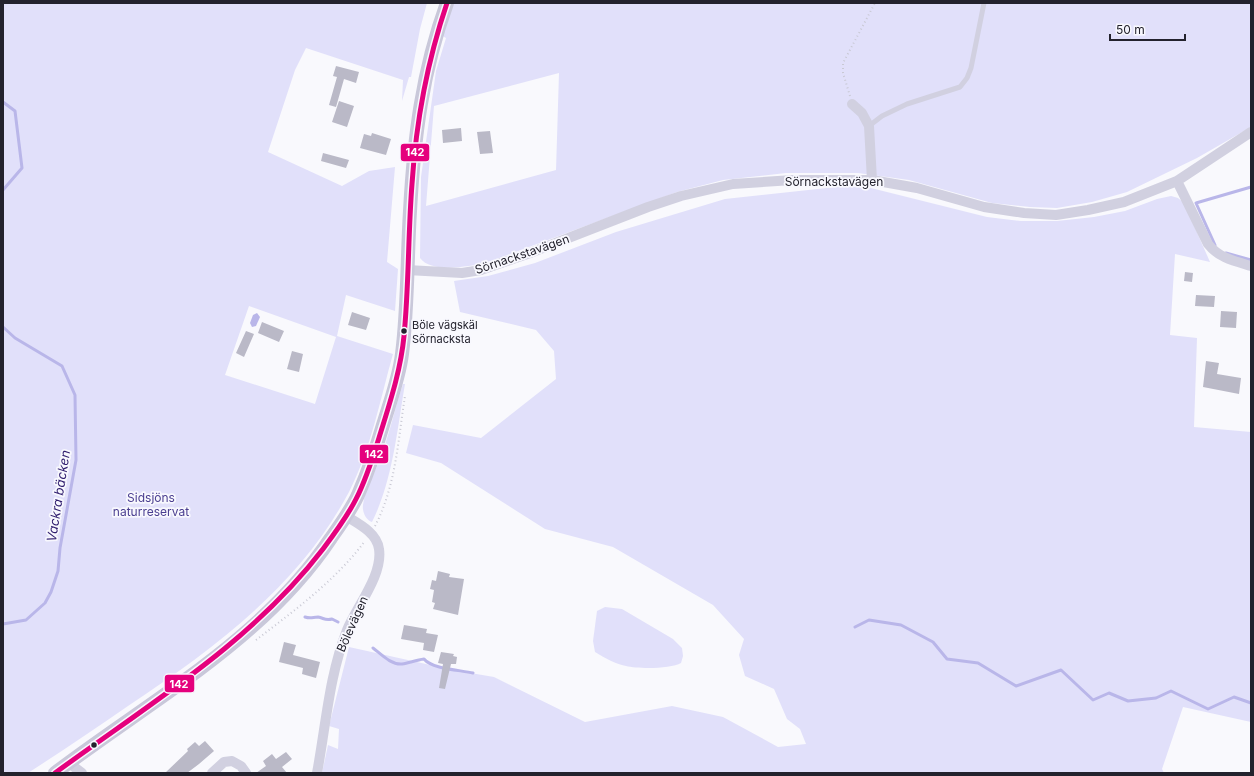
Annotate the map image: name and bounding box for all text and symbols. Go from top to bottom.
scale bar [1110,16,1185,42]
text: 50 m [1116,22,1145,37]
line badge: 142 [400,143,430,162]
text: 142 [405,145,425,159]
street label: Sörnackstavägen [785,174,883,189]
street label: Sörnackstavägen [473,231,571,277]
place label: Böle vägskäl Sörnacksta [412,318,478,346]
marker: Böle vägskäl Sörnacksta [399,326,409,336]
line badge: 142 [359,444,389,464]
text: 142 [364,447,384,461]
water label: Vackra bäcken [43,449,73,543]
park label: Sidsjöns naturreservat [113,490,189,519]
street label: Bölevägen [333,594,371,654]
line badge: 142 [164,674,195,693]
text: 142 [169,677,189,691]
unlabelled marker [89,740,99,750]

